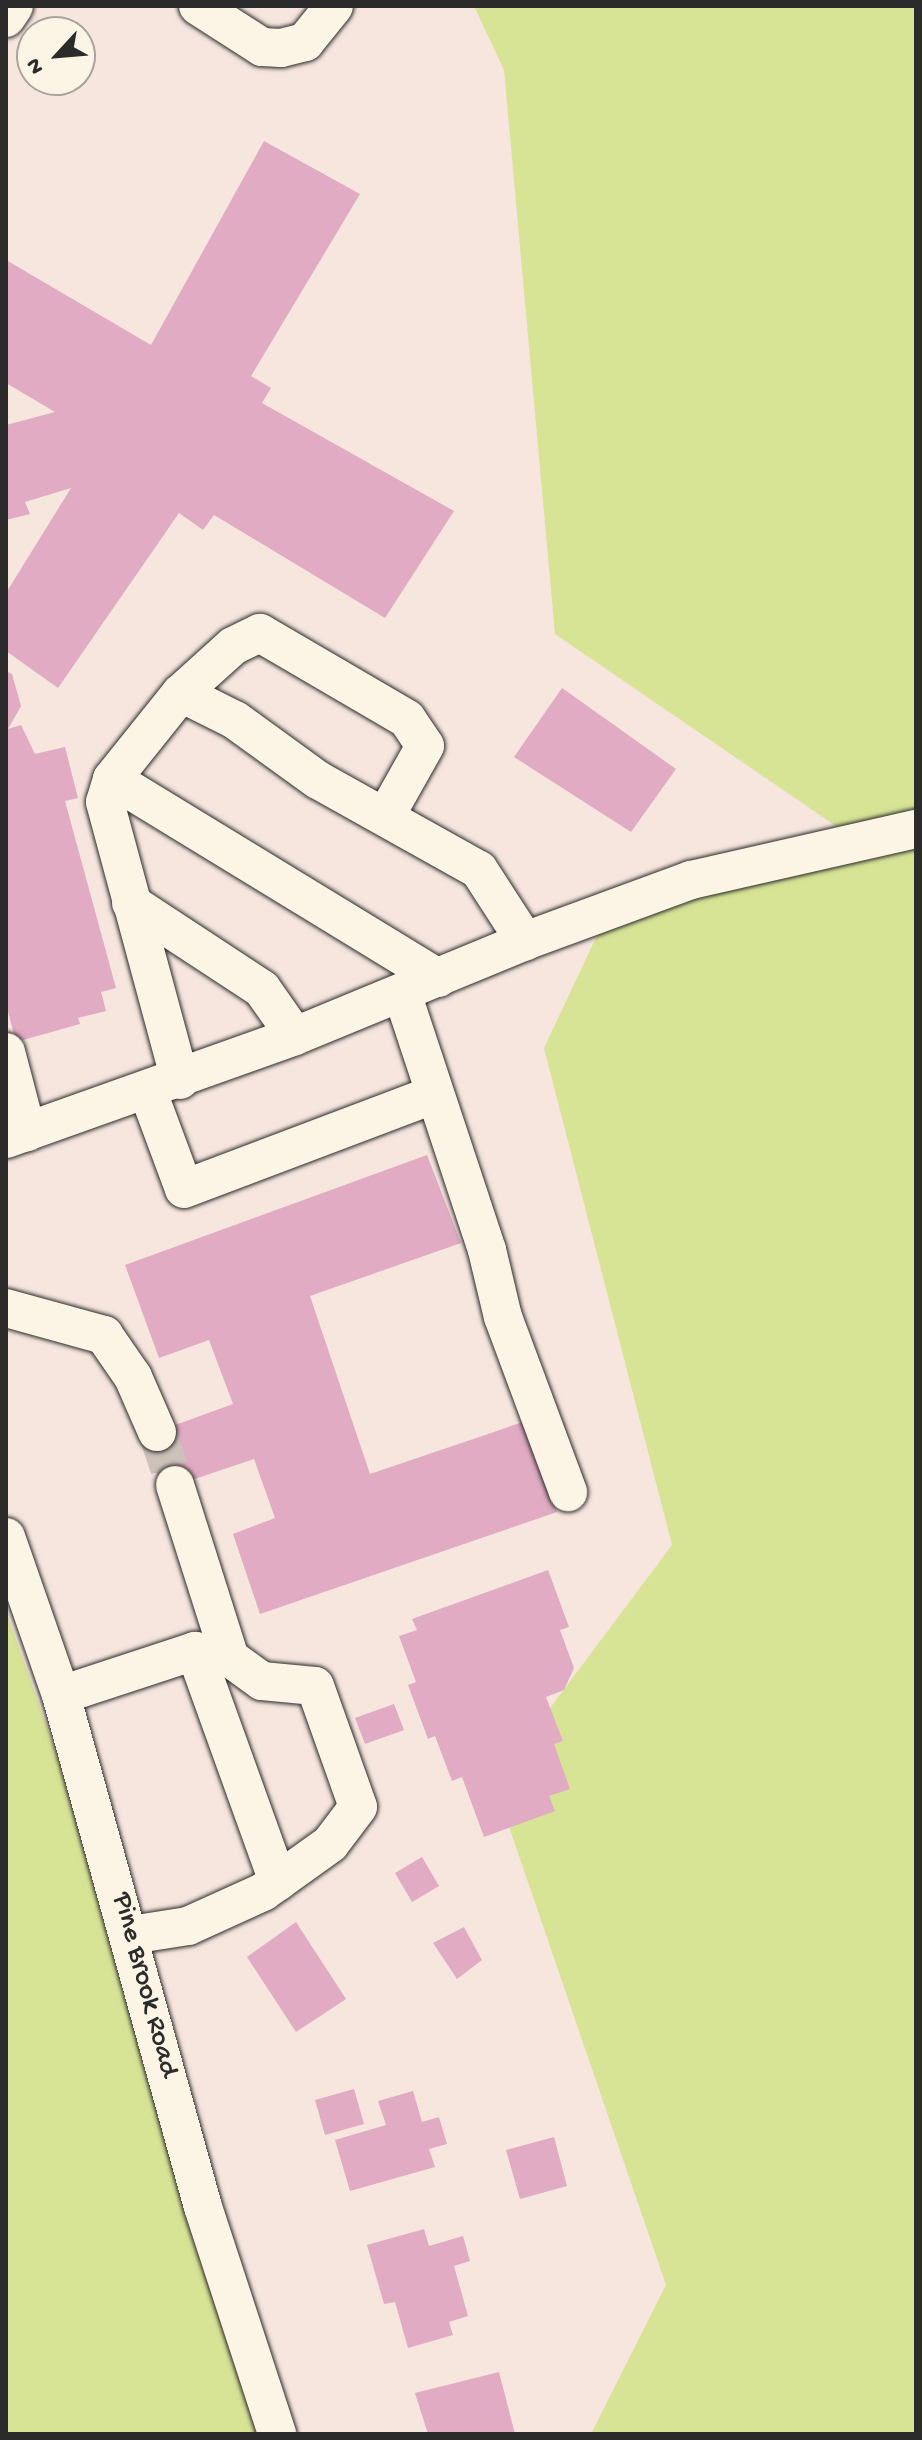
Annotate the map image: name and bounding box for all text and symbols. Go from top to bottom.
north arrow [16,16,96,96]
text: N [21,53,51,78]
street label: Pine Brook Road [103,1889,185,2081]

